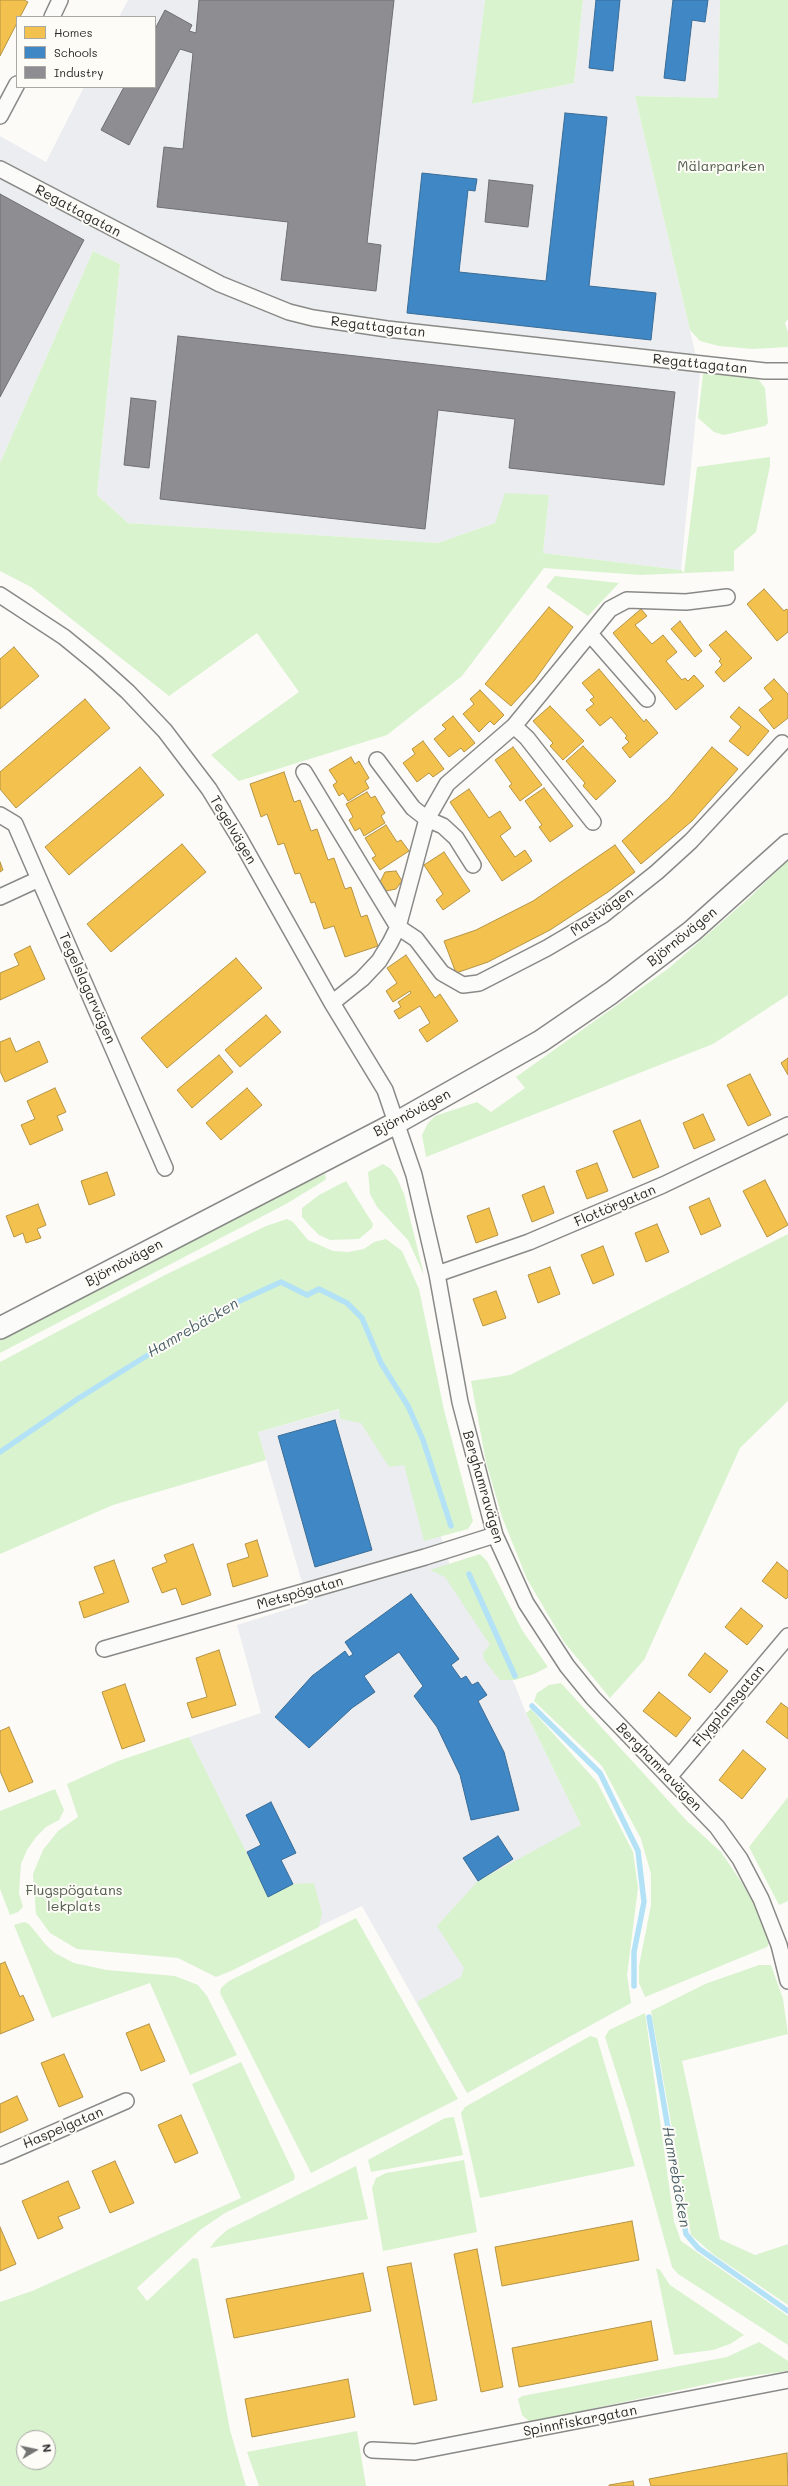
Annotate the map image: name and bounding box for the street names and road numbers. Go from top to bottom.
street label: Regattagatan [32,181,124,241]
street label: Regattagatan [330,313,426,341]
street label: Regattagatan [652,351,748,377]
street label: Tegelvägen [206,793,260,867]
street label: Mastvägen [567,884,637,940]
street label: Björnövägen [644,904,720,970]
street label: Tegelslagarvägen [55,930,119,1046]
street label: Björnövägen [371,1086,453,1140]
street label: Flottörgatan [572,1181,658,1231]
street label: Björnövägen [83,1236,165,1290]
street label: Berghamravägen [459,1429,507,1545]
street label: Metspögatan [255,1573,345,1613]
street label: Flygplansgatan [690,1662,768,1750]
street label: Berghamravägen [613,1719,705,1815]
street label: Haspelgatan [20,2104,106,2152]
street label: Spinnfiskargatan [522,2402,638,2440]

